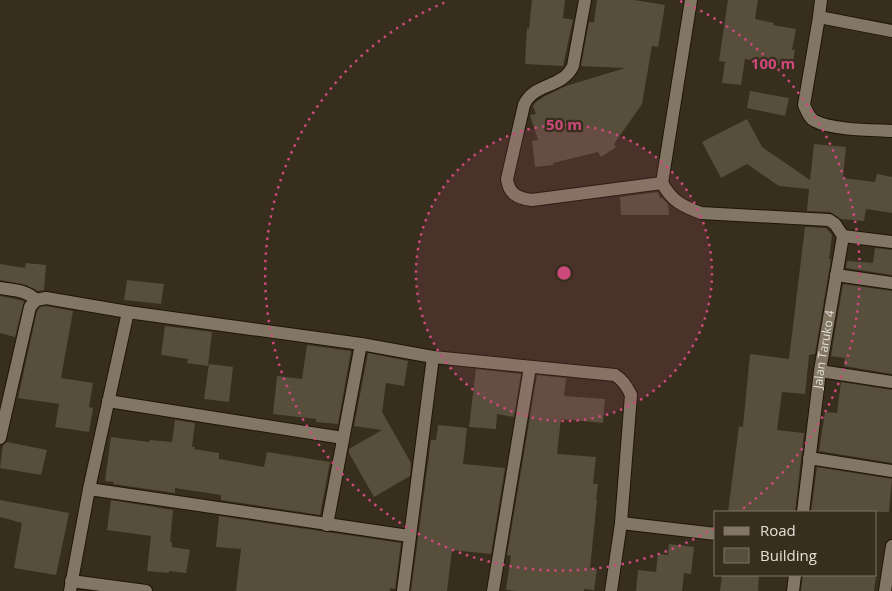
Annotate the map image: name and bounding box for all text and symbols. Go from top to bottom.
text: 100 m [751,53,795,73]
text: 50 m [546,114,582,134]
centre of rings [555,264,573,282]
street label: Jalan Taruko 4 [809,309,838,390]
legend [714,511,877,576]
text: Road [760,520,796,540]
text: Building [760,545,817,565]

